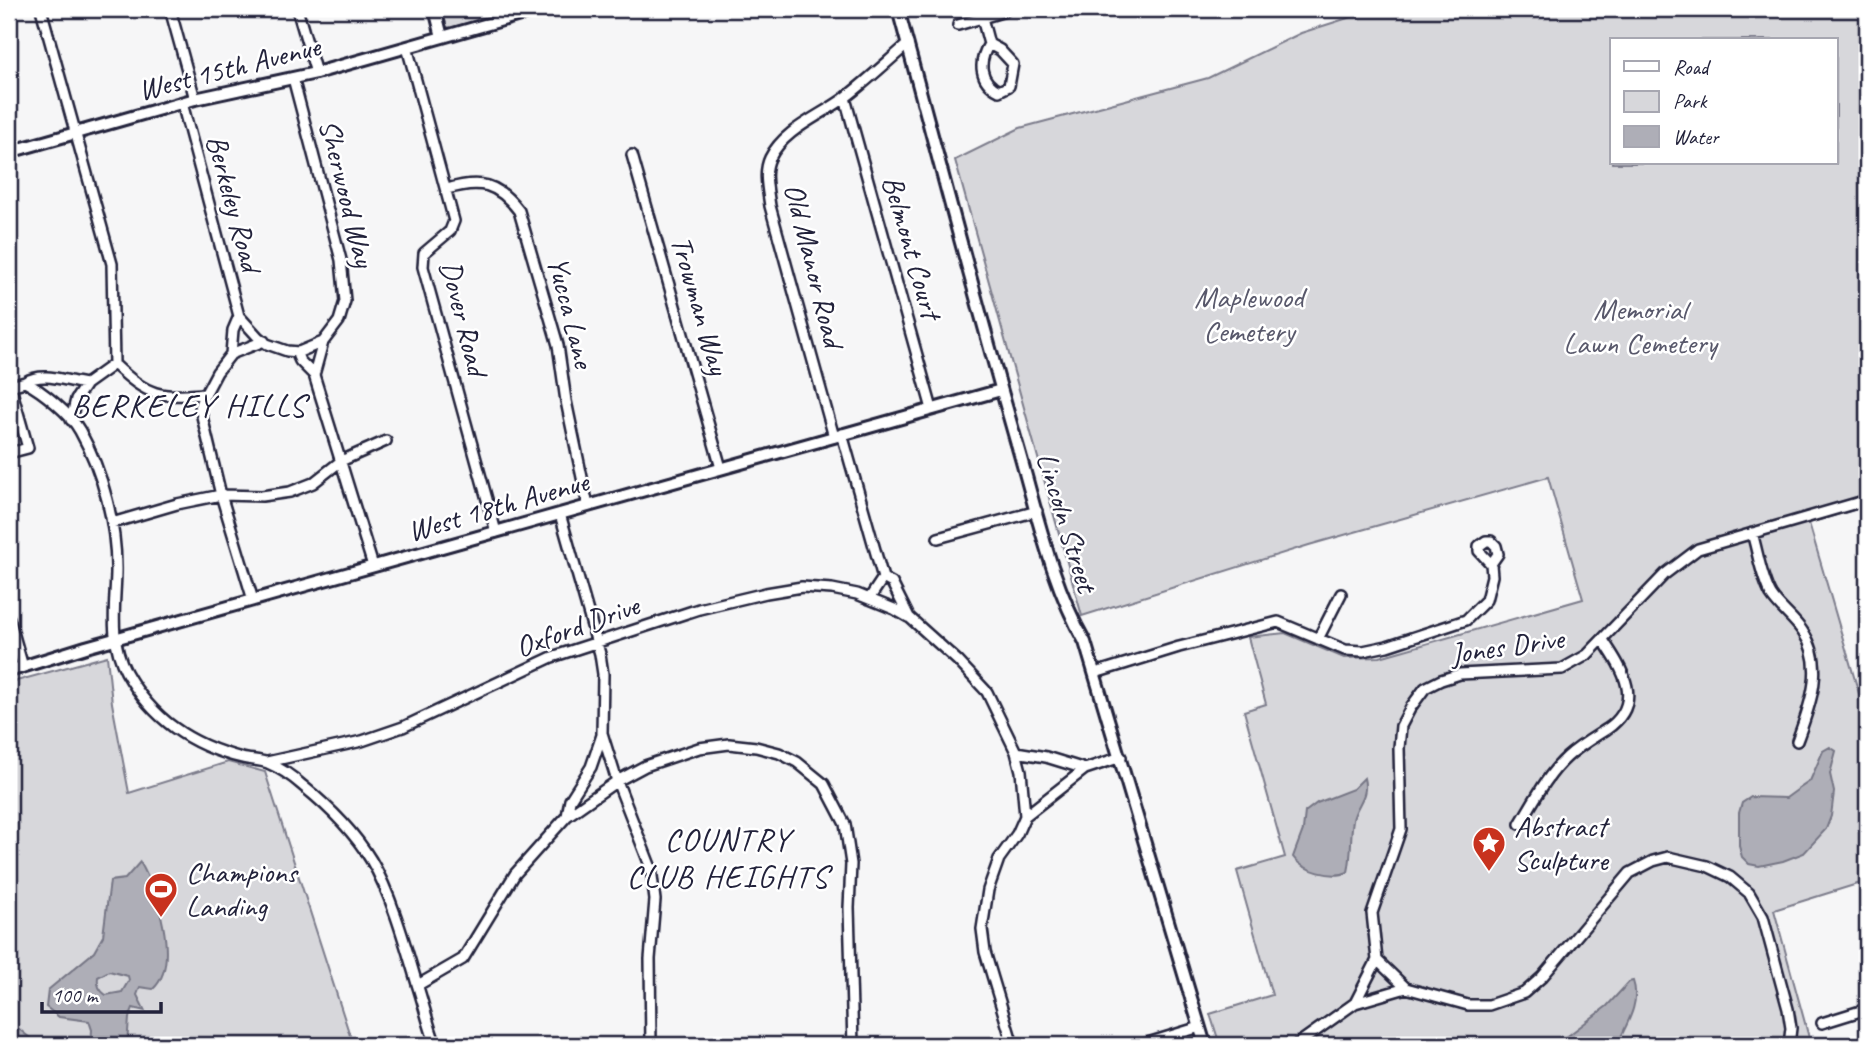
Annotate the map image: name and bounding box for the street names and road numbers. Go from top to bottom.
street label: West 15th Avenue [134,27,326,109]
street label: Sherwood Way [310,115,384,272]
street label: Berkeley Road [198,131,271,279]
street label: Belmont Court [873,171,952,327]
street label: Old Manor Road [775,179,854,355]
street label: Trowman Way [662,232,738,380]
street label: Yucca Lane [539,252,604,374]
street label: Dover Road [431,257,498,383]
street label: Lincoln Street [1028,448,1107,599]
street label: West 18th Avenue [403,461,595,550]
street label: Oxford Drive [510,585,646,666]
street label: Jones Drive [1446,619,1568,673]

